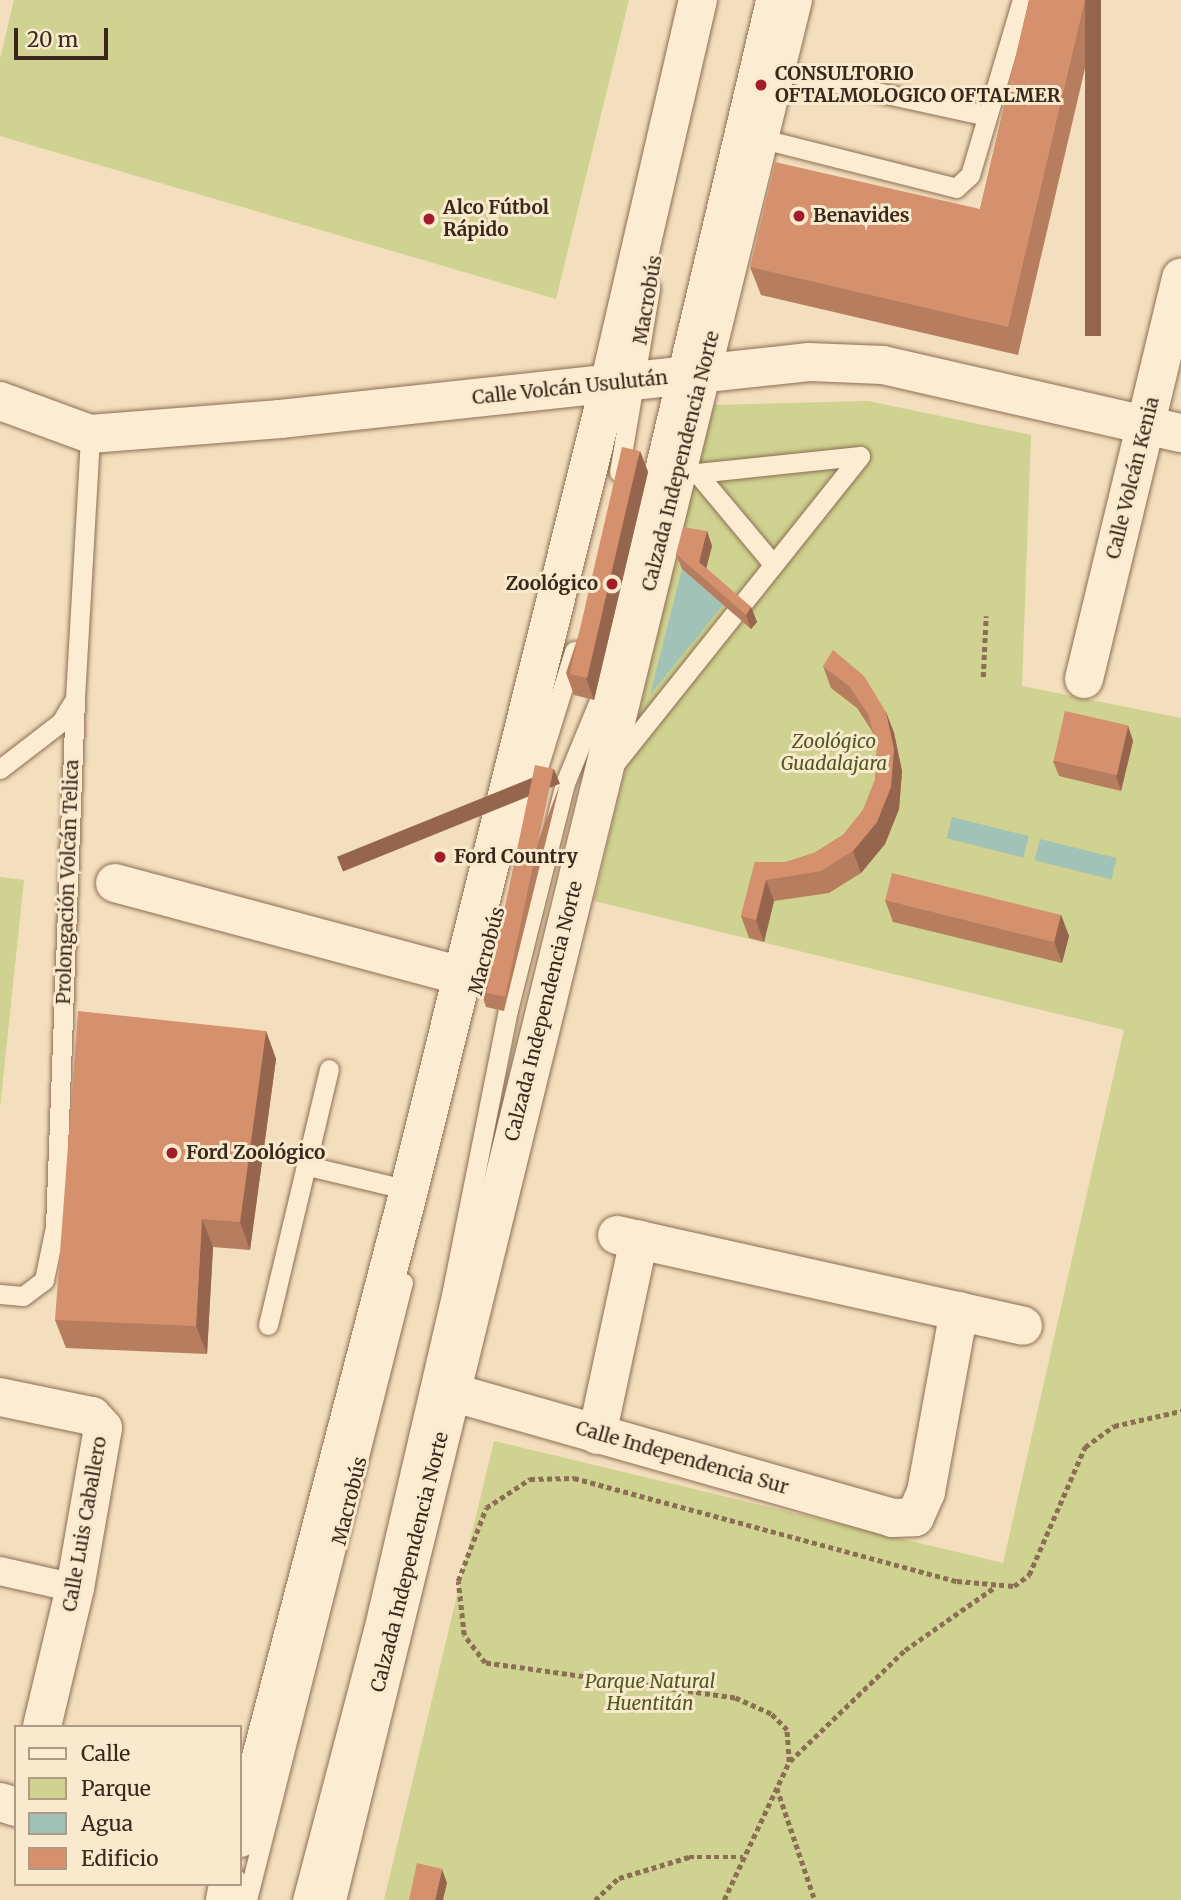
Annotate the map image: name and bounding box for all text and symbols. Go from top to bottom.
scale bar [18,14,112,58]
text: 20 m [27,26,78,53]
place label: CONSULTORIO OFTALMOLOGICO OFTALMER [775,63,1060,107]
marker: CONSULTORIO OFTALMOLOGICO OFTALMER [753,77,769,93]
place label: Alco Fútbol Rápido [443,197,549,241]
place label: Benavides [813,205,910,227]
marker: Benavides [791,208,807,224]
marker: Alco Fútbol Rápido [421,211,437,227]
street label: Macrobús [629,254,667,346]
street label: Calzada Independencia Norte [638,329,724,593]
street label: Calle Volcán Usulután [471,366,669,410]
street label: Calle Volcán Kenia [1102,395,1164,561]
place label: Zoológico [506,573,598,595]
marker: Zoológico [604,576,620,592]
park label: Zoológico Guadalajara [781,731,887,775]
street label: Prolongación Volcán Telica [52,759,84,1005]
place label: Ford Country [454,846,578,868]
marker: Ford Country [432,849,448,865]
street label: Calzada Independencia Norte [501,879,587,1143]
street label: Macrobús [464,904,510,998]
place label: Ford Zoológico [186,1142,325,1164]
marker: Ford Zoológico [164,1145,180,1161]
street label: Calle Independencia Sur [573,1417,791,1499]
street label: Calzada Independencia Norte [367,1430,453,1694]
street label: Calle Luis Caballero [58,1435,112,1613]
street label: Macrobús [328,1454,372,1548]
park label: Parque Natural Huentitán [585,1671,715,1715]
legend [14,1725,242,1886]
text: Calle [81,1740,130,1767]
text: Parque [81,1775,151,1802]
text: Agua [81,1810,133,1837]
text: Edificio [81,1845,158,1872]

